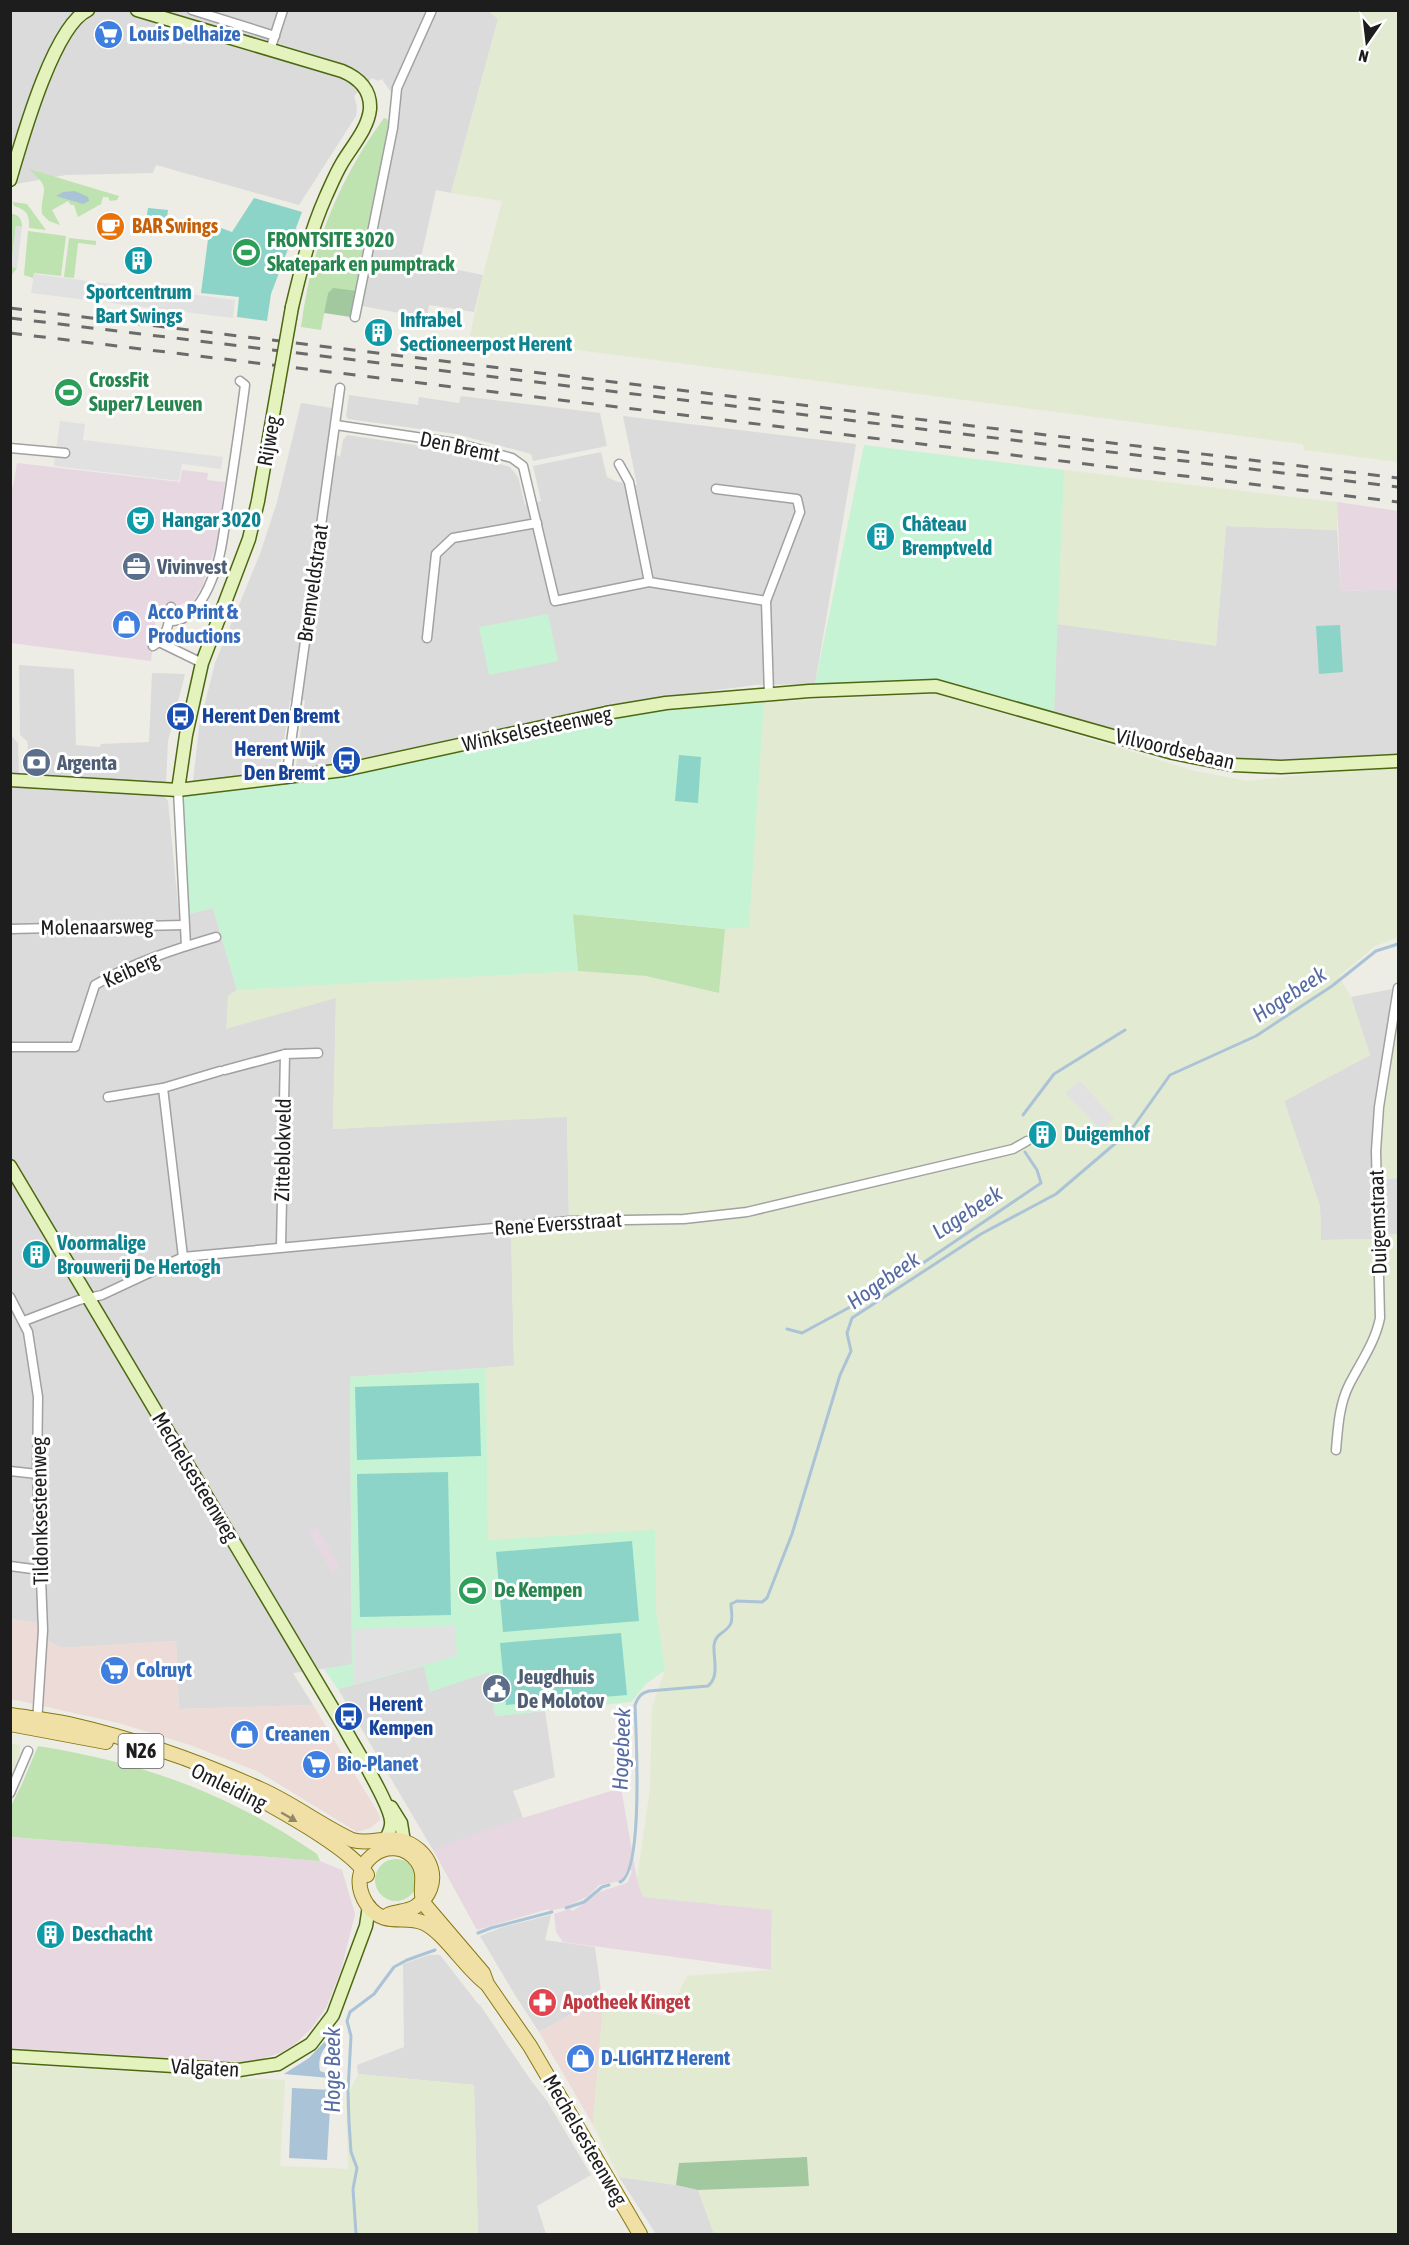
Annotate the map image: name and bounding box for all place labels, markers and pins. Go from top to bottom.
supermarket icon: Louis Delhaize [92,18,124,50]
place label: Louis Delhaize [129,21,241,45]
cafe icon: BAR Swings [95,210,127,242]
place label: BAR Swings [132,213,219,237]
place label: FRONTSITE 3020 Skatepark en pumptrack [267,227,455,275]
sports icon: FRONTSITE 3020 Skatepark en pumptrack [230,236,262,268]
building icon: Sportcentrum Bart Swings [123,245,155,277]
place label: Sportcentrum Bart Swings [86,279,192,327]
place label: Infrabel Sectioneerpost Herent [400,307,572,355]
building icon: Infrabel Sectioneerpost Herent [363,316,395,348]
place label: CrossFit Super7 Leuven [89,367,202,415]
sports icon: CrossFit Super7 Leuven [52,376,84,408]
theatre icon: Hangar 3020 [125,504,157,536]
place label: Hangar 3020 [162,507,261,531]
place label: Château Bremptveld [902,511,992,559]
building icon: Château Bremptveld [865,520,897,552]
office icon: Vivinvest [120,551,152,583]
place label: Vivinvest [156,554,227,578]
place label: Acco Print & Productions [147,599,241,647]
shop icon: Acco Print & Productions [111,608,143,640]
bus stop icon: Herent Den Bremt [165,700,197,732]
place label: Herent Den Bremt [202,703,340,727]
place label: Herent Wijk Den Bremt [234,736,326,784]
bus stop icon: Herent Wijk Den Bremt [330,745,362,777]
bank icon: Argenta [20,747,52,779]
place label: Argenta [56,750,117,774]
building icon: Duigemhof [1027,1118,1059,1150]
place label: Duigemhof [1064,1121,1150,1145]
place label: Voormalige Brouwerij De Hertogh [56,1230,221,1278]
building icon: Voormalige Brouwerij De Hertogh [20,1239,52,1271]
sports icon: De Kempen [457,1574,489,1606]
place label: De Kempen [494,1577,582,1601]
supermarket icon: Colruyt [99,1654,131,1686]
place label: Colruyt [136,1657,192,1681]
place label: Jeugdhuis De Molotov [516,1664,605,1712]
public building icon: Jeugdhuis De Molotov [480,1673,512,1705]
place label: Herent Kempen [369,1691,433,1739]
bus stop icon: Herent Kempen [332,1700,364,1732]
shop icon: Creanen [228,1718,260,1750]
place label: Creanen [265,1721,330,1745]
supermarket icon: Bio-Planet [300,1748,332,1780]
place label: Bio-Planet [337,1751,418,1775]
building icon: Deschacht [35,1918,67,1950]
place label: Deschacht [72,1921,152,1945]
pharmacy icon: Apotheek Kinget [526,1986,558,2018]
place label: Apotheek Kinget [562,1989,690,2013]
shop icon: D-LIGHTZ Herent [564,2042,596,2074]
place label: D-LIGHTZ Herent [601,2045,730,2069]

